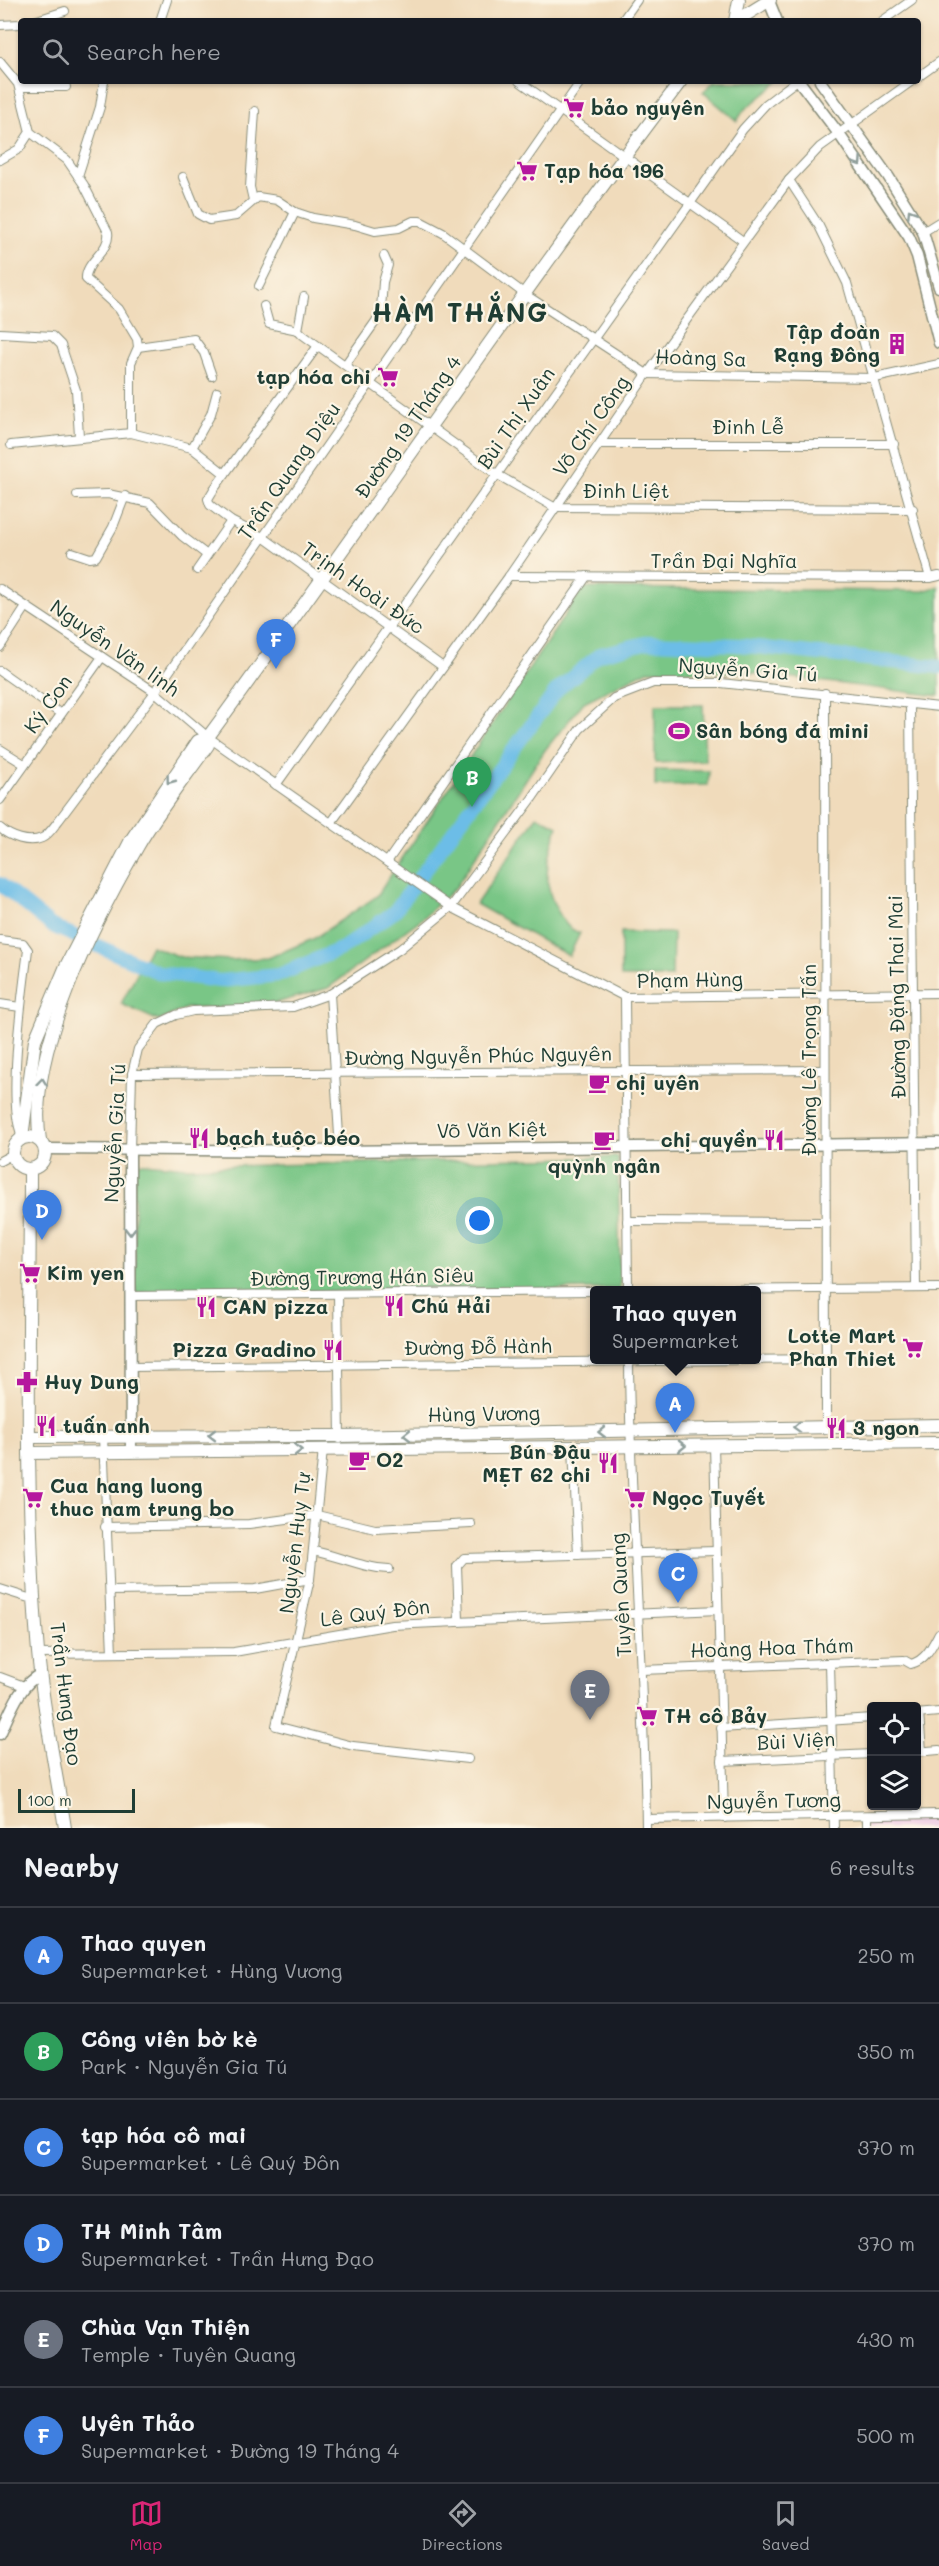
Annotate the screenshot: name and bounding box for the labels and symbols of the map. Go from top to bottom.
place label: bảo nguyên [591,94,704,120]
supermarket icon: bảo nguyên [562,96,586,120]
one-way arrow [851,156,862,167]
place label: Tạp hóa 196 [544,157,664,183]
supermarket icon: Tạp hóa 196 [515,159,539,183]
one-way arrow [907,209,918,220]
district label: HÀM THẮNG [371,291,549,329]
place label: Tập đoàn Rạng Đông [773,318,880,367]
building icon: Tập đoàn Rạng Đông [885,332,909,356]
street label: Hoàng Sa [655,342,747,372]
street label: Đường 19 Tháng 4 [348,349,466,503]
street label: Bùi Thị Xuân [471,361,560,473]
place label: tạp hóa chi [256,363,371,389]
supermarket icon: tạp hóa chi [376,365,400,389]
street label: Võ Chí Công [546,370,634,481]
street label: Trần Quang Diệu [231,396,345,544]
street label: Đinh Lễ [712,413,784,439]
street label: Đinh Liệt [582,477,670,503]
street label: Trịnh Hoài Đức [297,535,430,639]
street label: Trần Đại Nghĩa [651,547,797,573]
street label: Nguyễn Văn linh [46,593,185,702]
pin: F [256,620,296,669]
street label: Nguyễn Gia Tú [678,651,819,687]
street label: Ký Con [17,669,77,738]
place label: Sân bóng đá mini [696,717,869,743]
sports icon: Sân bóng đá mini [667,719,691,743]
pin: B [452,758,492,807]
one-way arrow [167,774,178,785]
street label: Đường Đặng Thai Mai [881,895,911,1099]
street label: Đường Lê Trọng Tấn [795,964,821,1156]
street label: Phạm Hùng [637,965,743,993]
street label: Đường Nguyễn Phúc Nguyên [344,1040,612,1070]
street label: Nguyễn Gia Tú [97,1063,131,1203]
place label: chị uyên [616,1069,699,1095]
cafe icon: chị uyên [587,1071,611,1095]
one-way arrow [35,1077,48,1086]
street label: Võ Văn Kiệt [436,1115,547,1143]
place label: bạch tuộc béo [216,1124,360,1150]
restaurant icon: bạch tuộc béo [187,1126,211,1150]
place label: chị quyền [661,1126,757,1152]
cafe icon: quỳnh ngân [592,1128,616,1152]
restaurant icon: chị quyền [762,1128,786,1152]
place label: quỳnh ngân [548,1152,660,1179]
pin: D [22,1190,62,1240]
your location [465,1206,494,1235]
one-way arrow [123,1226,136,1235]
place label: Kim yen [47,1259,124,1285]
supermarket icon: Kim yen [18,1261,42,1285]
street label: Đường Trương Hán Siêu [250,1261,474,1291]
place label: Chú Hải [411,1292,491,1318]
place label: CAN pizza [223,1293,328,1319]
restaurant icon: Chú Hải [382,1294,406,1318]
restaurant icon: CAN pizza [194,1295,218,1319]
place label: Lotte Mart Phan Thiet [788,1322,896,1371]
street label: Đường Đỗ Hành [404,1332,552,1360]
place label: Pizza Gradino [172,1336,316,1362]
supermarket icon: Lotte Mart Phan Thiet [901,1336,925,1360]
restaurant icon: Pizza Gradino [321,1338,345,1362]
place label: Huy Dung [44,1368,139,1394]
pharmacy icon: Huy Dung [15,1370,39,1394]
pin: A [656,1384,694,1433]
street label: Hùng Vương [427,1399,541,1427]
place label: tuấn anh [63,1412,150,1438]
restaurant icon: tuấn anh [34,1414,58,1438]
place label: 3 ngon [853,1414,919,1440]
restaurant icon: 3 ngon [824,1416,848,1440]
one-way arrow [792,1421,801,1433]
one-way arrow [597,1426,606,1438]
one-way arrow [207,1429,216,1441]
one-way arrow [402,1429,411,1441]
place label: Bún Đậu MẸT 62 chi [482,1438,591,1487]
one-way arrow [677,1439,686,1452]
one-way arrow [293,1444,302,1456]
place label: O2 [376,1446,403,1472]
cafe icon: O2 [347,1448,371,1472]
restaurant icon: Bún Đậu MẸT 62 chi [596,1451,620,1475]
street label: Nguyễn Huy Tự [272,1470,316,1615]
place label: Cua hang luong thuc nam trung bo [50,1472,234,1521]
place label: Ngọc Tuyết [652,1484,765,1510]
supermarket icon: Cua hang luong thuc nam trung bo [21,1486,45,1510]
supermarket icon: Ngọc Tuyết [623,1486,647,1510]
street label: Tuyên Quang [604,1532,636,1658]
pin: C [658,1554,698,1603]
street label: Lê Quý Đôn [319,1592,431,1632]
street label: Trần Hưng Đạo [45,1621,89,1767]
street label: Hoàng Hoa Thám [690,1631,854,1663]
pin: E [570,1670,610,1720]
place label: TH cô Bảy [664,1702,767,1728]
supermarket icon: TH cô Bảy [635,1704,659,1728]
street label: Bùi Viện [756,1725,836,1755]
scale bar [18,1786,135,1814]
street label: Nguyễn Tương [707,1786,841,1814]

